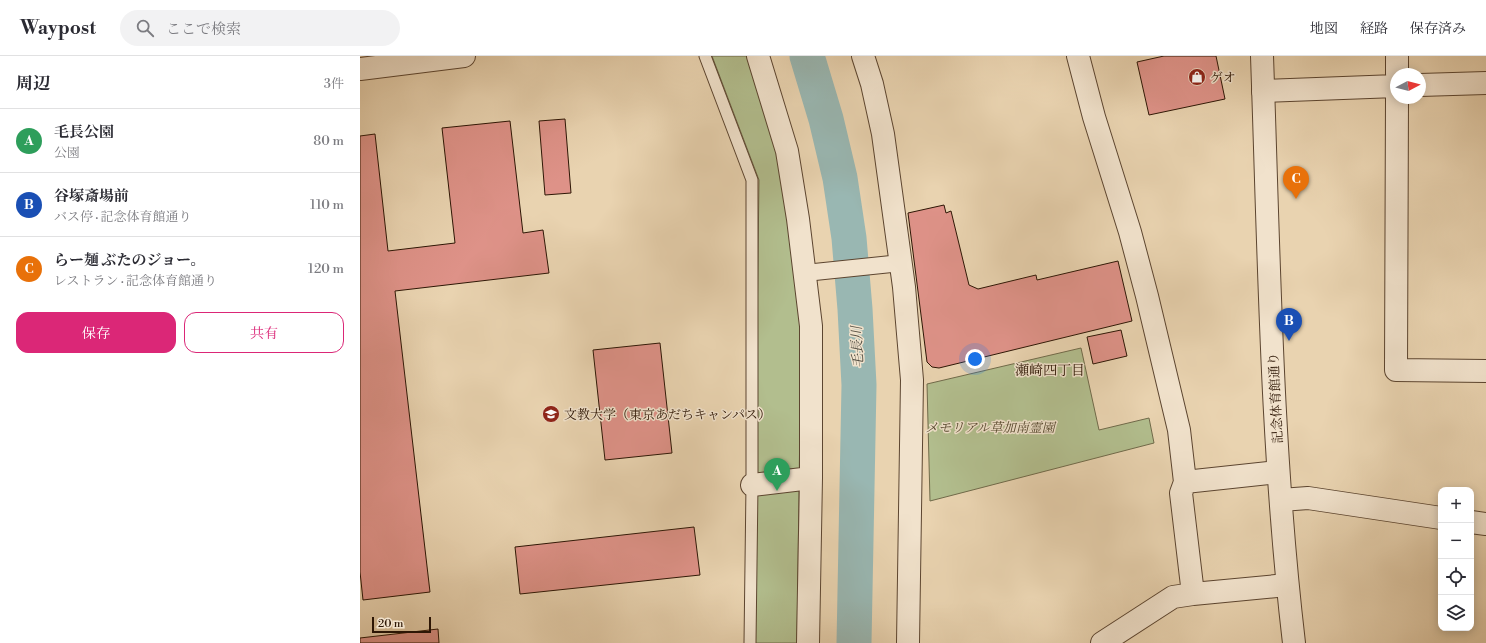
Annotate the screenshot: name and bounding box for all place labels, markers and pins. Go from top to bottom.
shop icon: ゲオ [1187,67,1207,87]
place label: ゲオ [1210,70,1236,86]
pin: C [1283,166,1309,199]
pin: B [1276,308,1302,341]
school or university icon: 文教大学（東京あだちキャンパス） [541,404,561,424]
place label: 文教大学（東京あだちキャンパス） [564,407,771,423]
pin: A [764,458,790,491]

